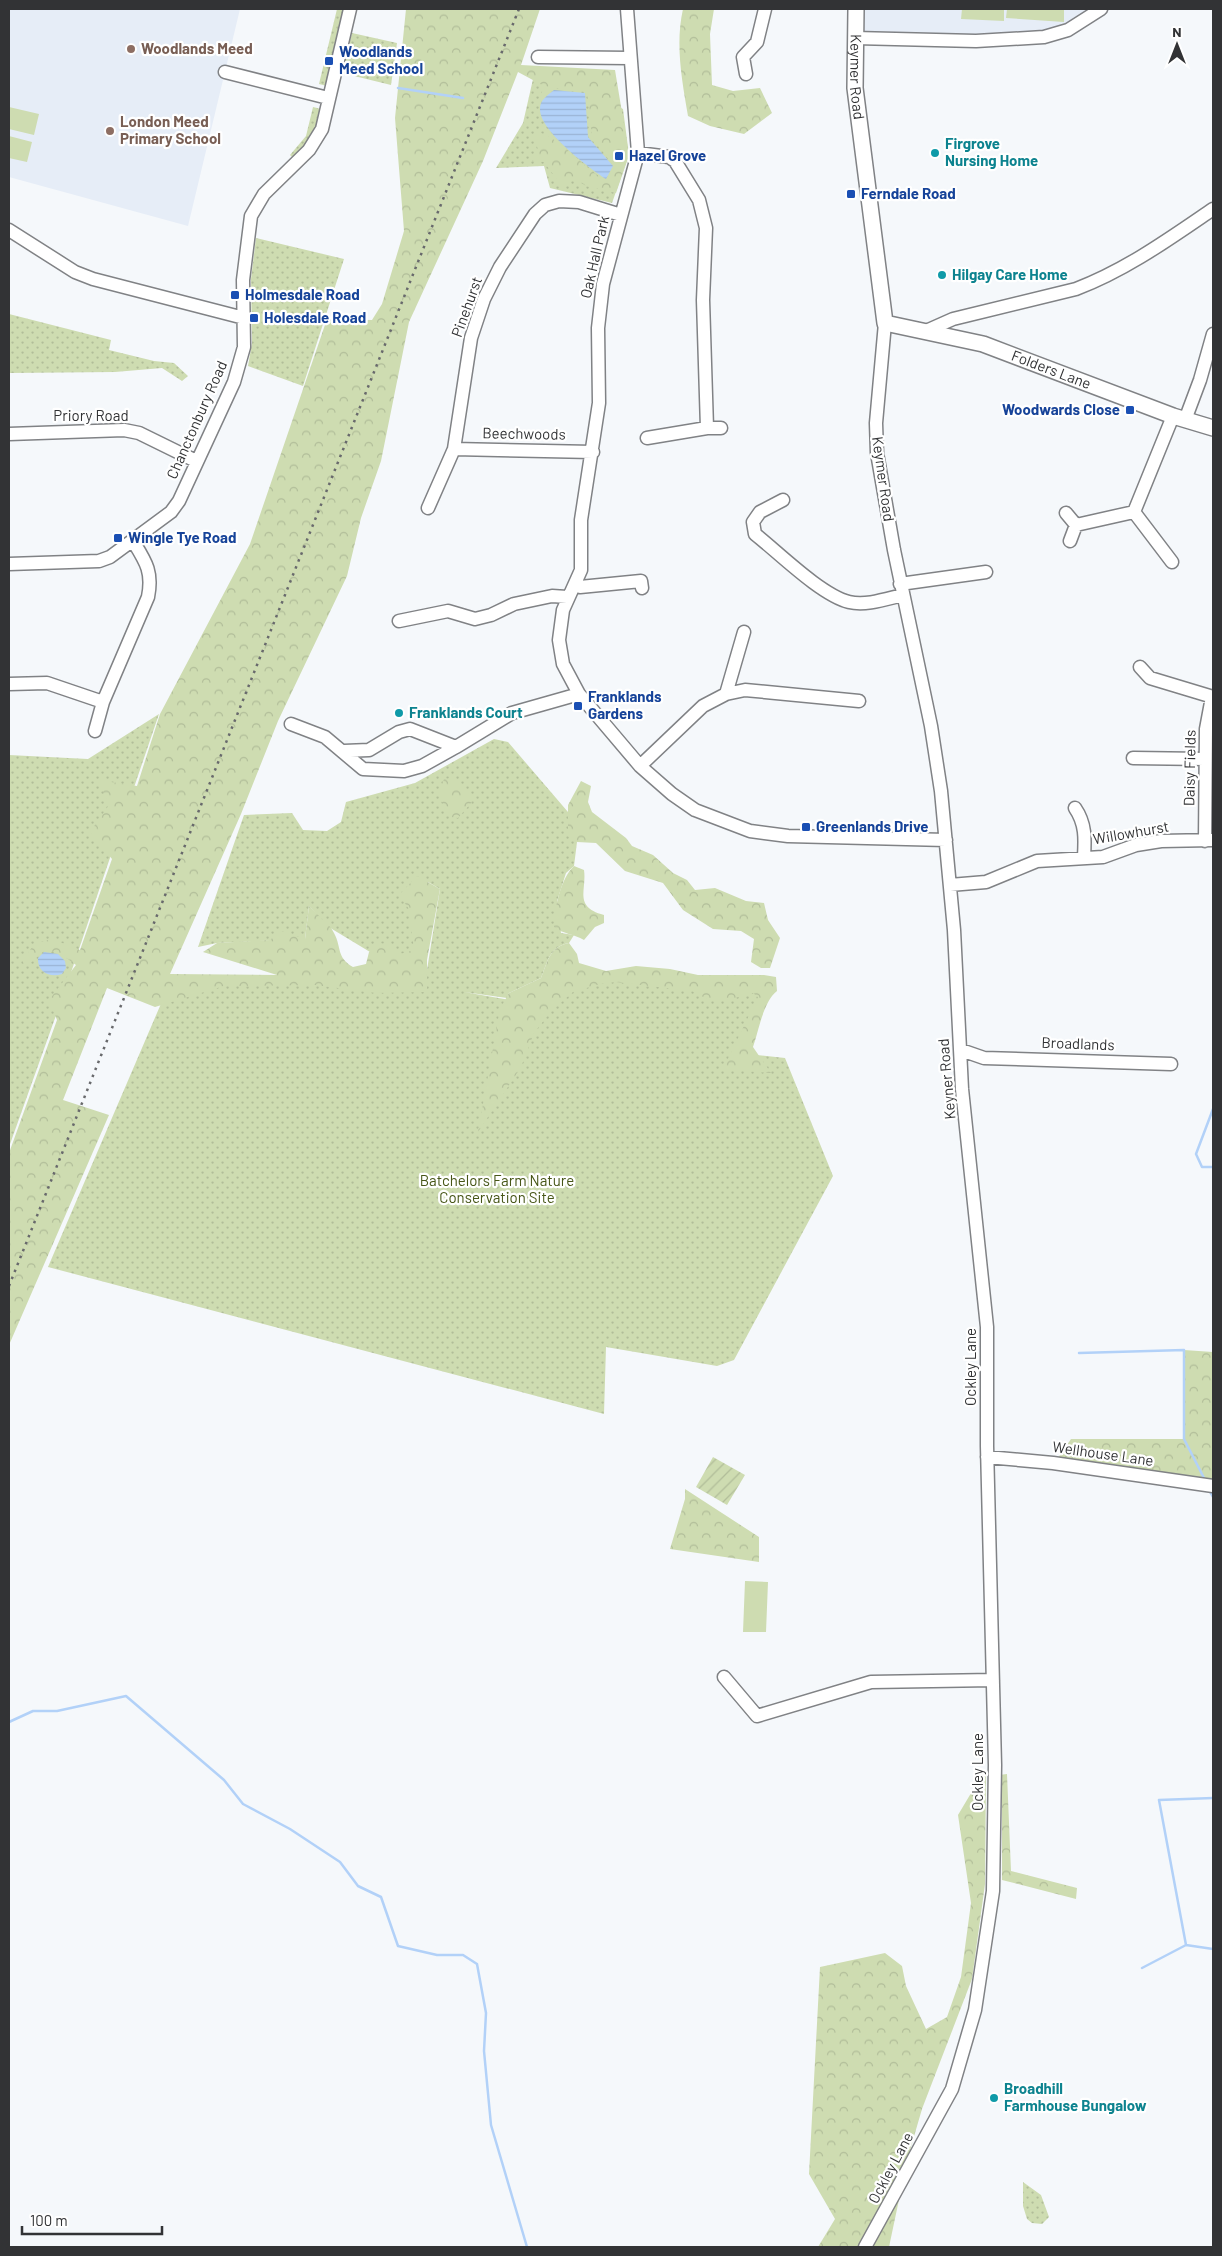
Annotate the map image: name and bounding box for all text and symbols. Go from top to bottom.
north arrow [1152,20,1202,70]
text: N [1172,23,1182,40]
street label: Keymer Road [847,34,869,121]
place label: Woodlands Meed [141,39,253,57]
place label: Woodlands Meed School [339,42,423,77]
marker: Woodlands Meed [125,43,137,55]
marker: Woodlands Meed School [323,55,335,67]
place label: London Meed Primary School [120,112,221,147]
marker: London Meed Primary School [104,125,116,137]
place label: Firgrove Nursing Home [945,134,1038,169]
place label: Hazel Grove [629,146,706,164]
marker: Firgrove Nursing Home [929,147,941,159]
marker: Hazel Grove [613,150,625,162]
place label: Ferndale Road [861,184,956,202]
marker: Ferndale Road [845,188,857,200]
street label: Oak Hall Park [576,213,612,300]
place label: Hilgay Care Home [952,265,1068,283]
marker: Hilgay Care Home [936,269,948,281]
street label: Pinehurst [447,274,485,339]
place label: Holmesdale Road [245,285,360,303]
marker: Holmesdale Road [229,289,241,301]
place label: Holesdale Road [264,308,366,326]
marker: Holesdale Road [248,312,260,324]
street label: Folders Lane [1009,346,1094,392]
street label: Chanctonbury Road [162,358,230,481]
place label: Woodwards Close [1002,400,1120,418]
marker: Woodwards Close [1124,404,1136,416]
street label: Priory Road [53,406,129,424]
street label: Beechwoods [482,423,566,443]
street label: Keymer Road [869,435,899,522]
place label: Wingle Tye Road [128,528,236,546]
marker: Wingle Tye Road [112,532,124,544]
place label: Franklands Gardens [588,687,662,722]
marker: Franklands Gardens [572,700,584,712]
place label: Franklands Court [409,703,523,721]
marker: Franklands Court [393,707,405,719]
street label: Daisy Fields [1179,730,1199,806]
street label: Willowhurst [1091,816,1170,848]
place label: Greenlands Drive [816,817,928,835]
marker: Greenlands Drive [800,821,812,833]
street label: Broadlands [1041,1033,1115,1053]
street label: Keyner Road [933,1038,959,1120]
park label: Batchelors Farm Nature Conservation Site [420,1171,574,1206]
street label: Ockley Lane [961,1328,979,1406]
street label: Wellhouse Lane [1051,1437,1155,1469]
street label: Ockley Lane [968,1733,986,1811]
place label: Broadhill Farmhouse Bungalow [1004,2079,1147,2114]
marker: Broadhill Farmhouse Bungalow [988,2092,1000,2104]
street label: Ockley Lane [864,2129,916,2206]
scale bar [22,2204,162,2236]
text: 100 m [30,2211,68,2229]

